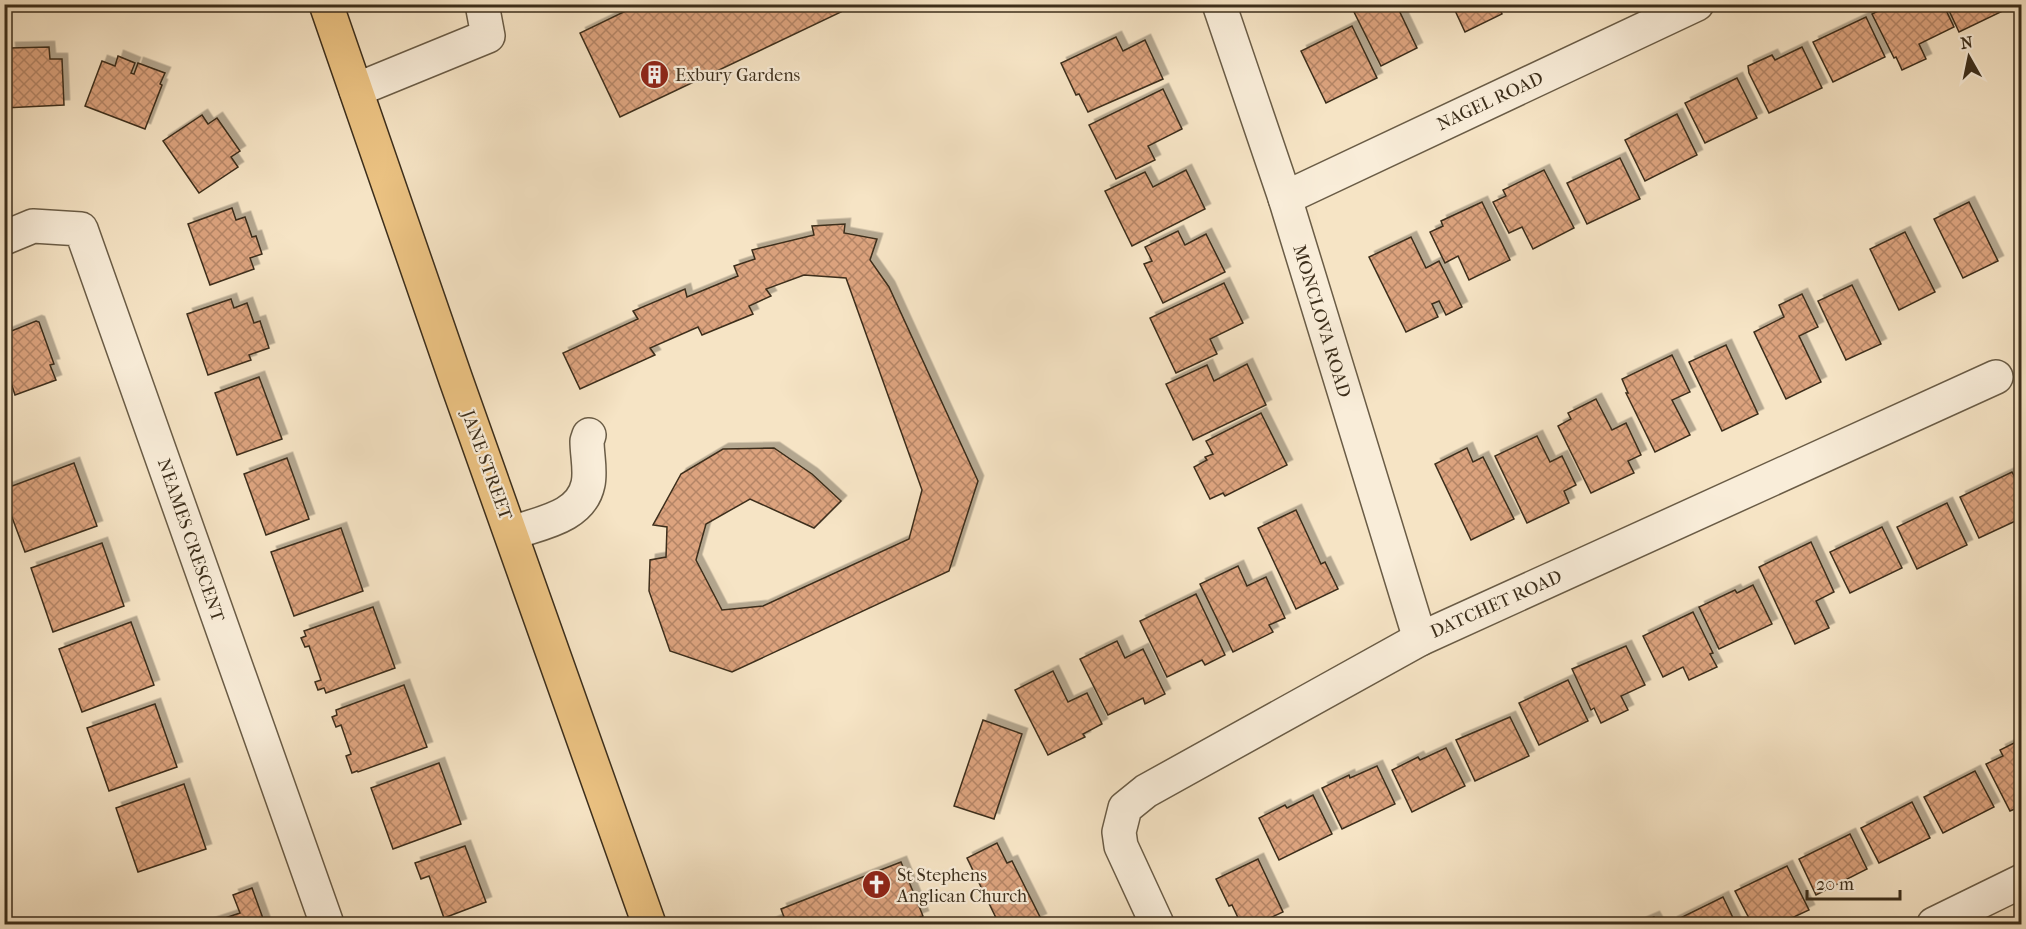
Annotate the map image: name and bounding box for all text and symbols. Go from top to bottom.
north arrow [1939,27,1999,87]
text: N [1959,32,1975,53]
building icon: Exbury Gardens [638,59,670,91]
place label: Exbury Gardens [675,65,801,86]
street label: NAGEL ROAD [1434,68,1547,135]
street label: MONCLOVA ROAD [1288,242,1355,400]
street label: JANE STREET [456,405,516,524]
street label: NEAMES CRESCENT [153,456,229,625]
street label: DATCHET ROAD [1427,566,1565,643]
scale bar [1807,863,1900,901]
place label: St Stephens Anglican Church [896,865,1027,907]
church icon: St Stephens Anglican Church [860,869,892,901]
text: 20 m [1816,874,1854,895]

